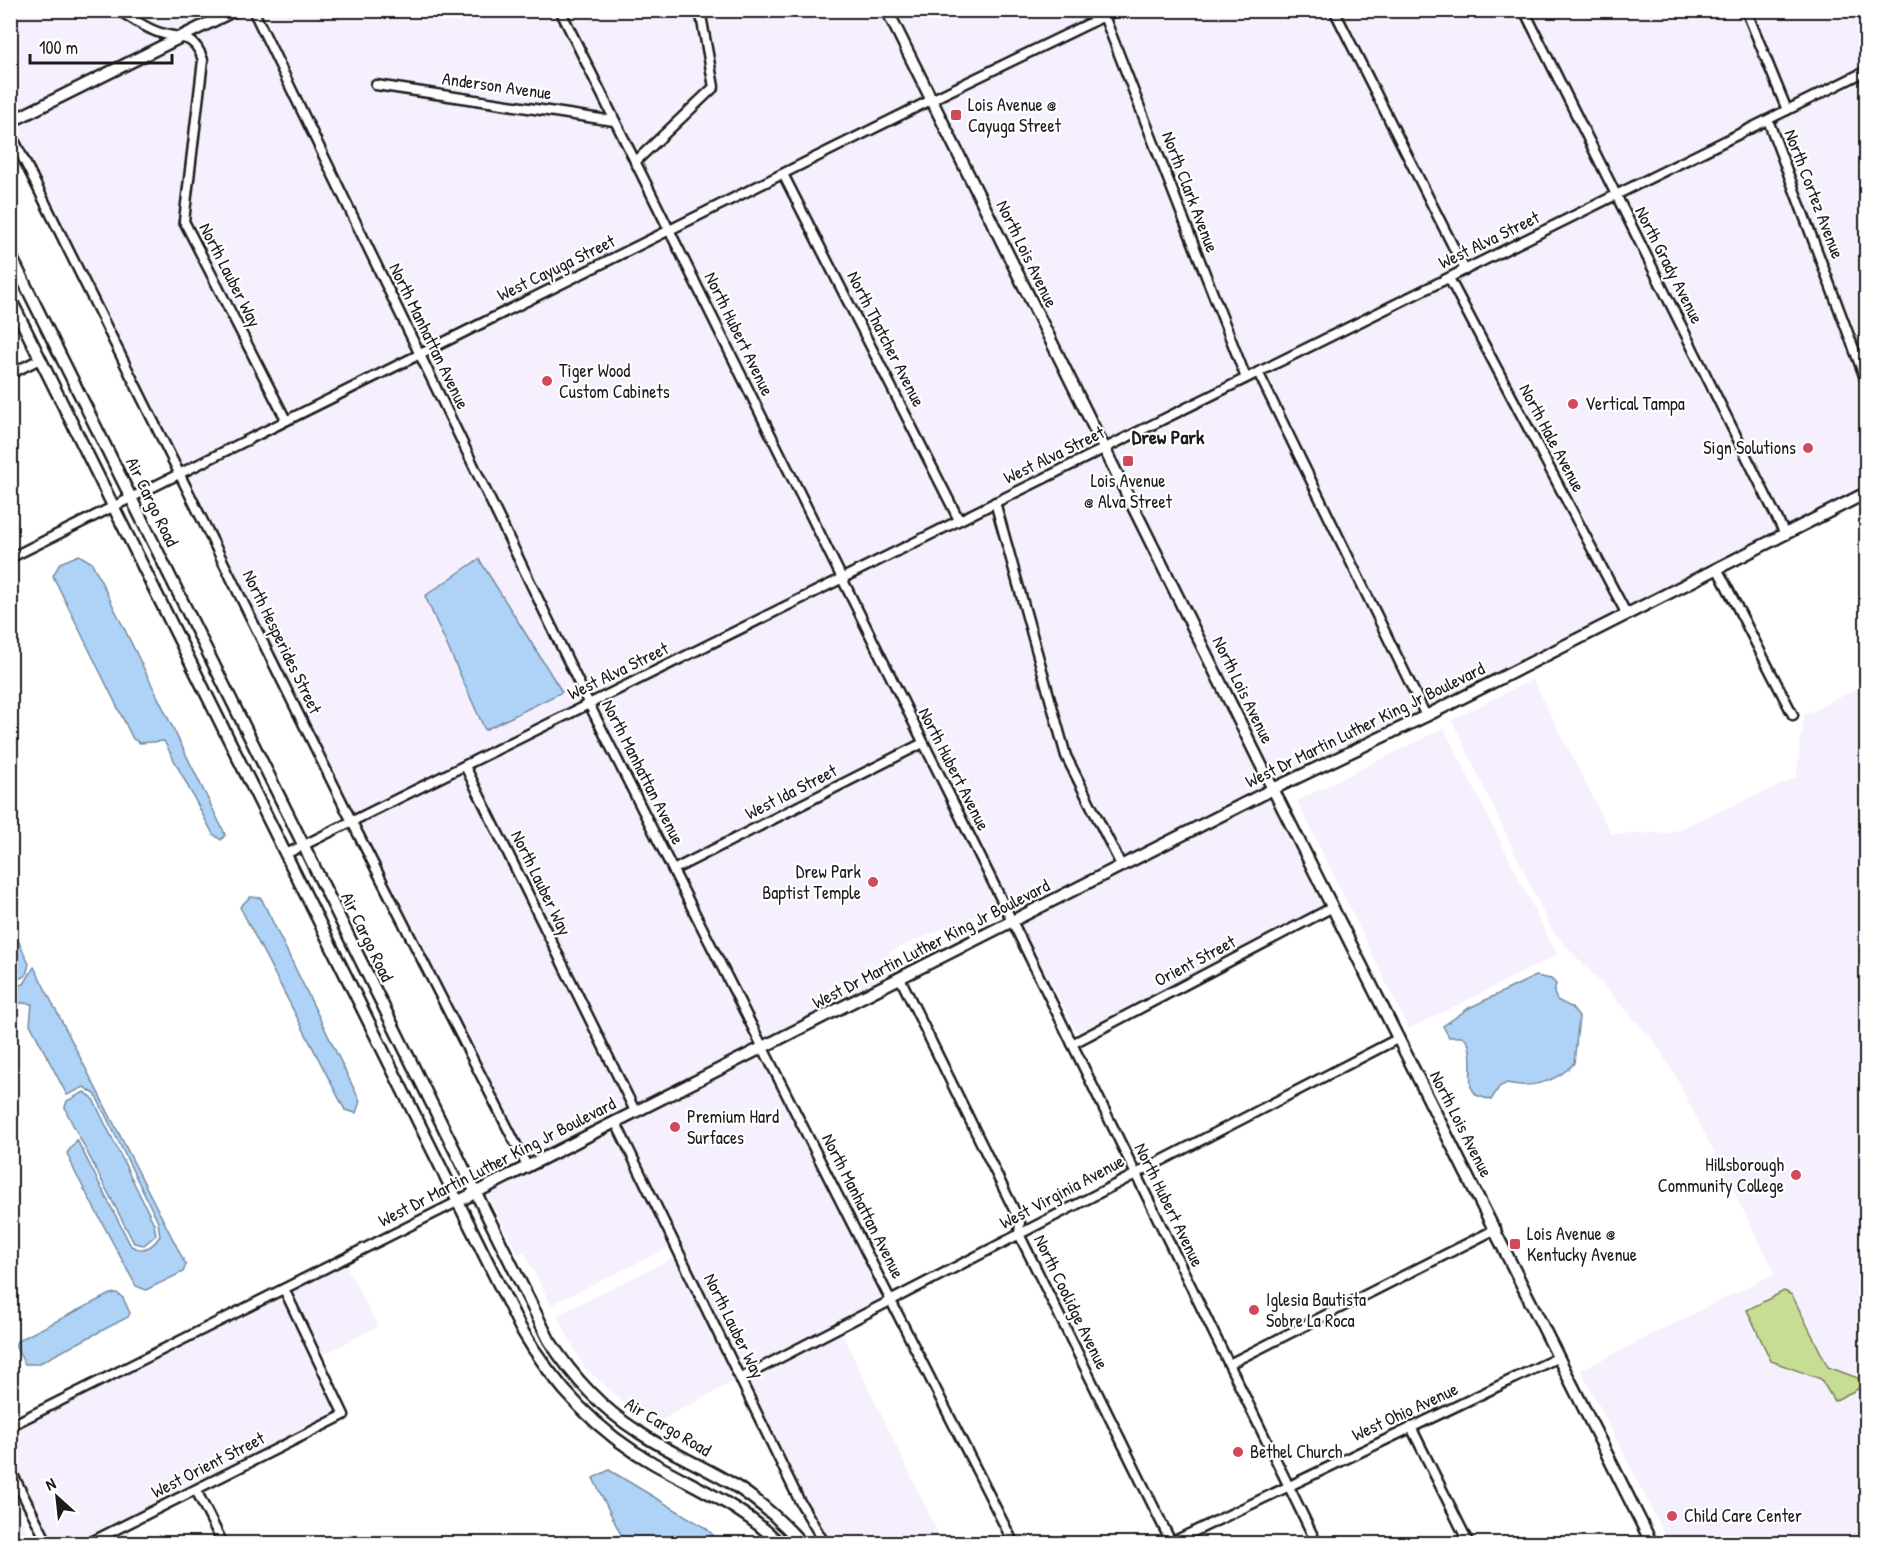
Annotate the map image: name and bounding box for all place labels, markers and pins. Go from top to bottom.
place label: Lois Avenue @ Cayuga Street [968,92,1062,138]
marker: Lois Avenue @ Cayuga Street [949,108,963,122]
place label: Tiger Wood Custom Cabinets [559,358,670,404]
marker: Tiger Wood Custom Cabinets [540,374,554,388]
place label: Vertical Tampa [1585,391,1685,416]
marker: Vertical Tampa [1566,397,1580,411]
place label: Sign Solutions [1703,435,1796,460]
marker: Sign Solutions [1801,441,1815,455]
marker: Lois Avenue @ Alva Street [1121,454,1135,468]
place label: Lois Avenue @ Alva Street [1084,468,1173,514]
place label: Drew Park Baptist Temple [762,859,862,905]
marker: Drew Park Baptist Temple [866,875,880,889]
place label: Premium Hard Surfaces [687,1104,779,1150]
marker: Premium Hard Surfaces [668,1120,682,1134]
place label: Hillsborough Community College [1658,1152,1784,1198]
marker: Hillsborough Community College [1789,1168,1803,1182]
place label: Lois Avenue @ Kentucky Avenue [1527,1221,1637,1267]
marker: Lois Avenue @ Kentucky Avenue [1508,1237,1522,1251]
place label: Iglesia Bautista Sobre La Roca [1266,1287,1366,1333]
marker: Iglesia Bautista Sobre La Roca [1247,1303,1261,1317]
place label: Bethel Church [1250,1439,1343,1464]
marker: Bethel Church [1231,1445,1245,1459]
place label: Child Care Center [1684,1503,1802,1528]
marker: Child Care Center [1665,1509,1679,1523]

